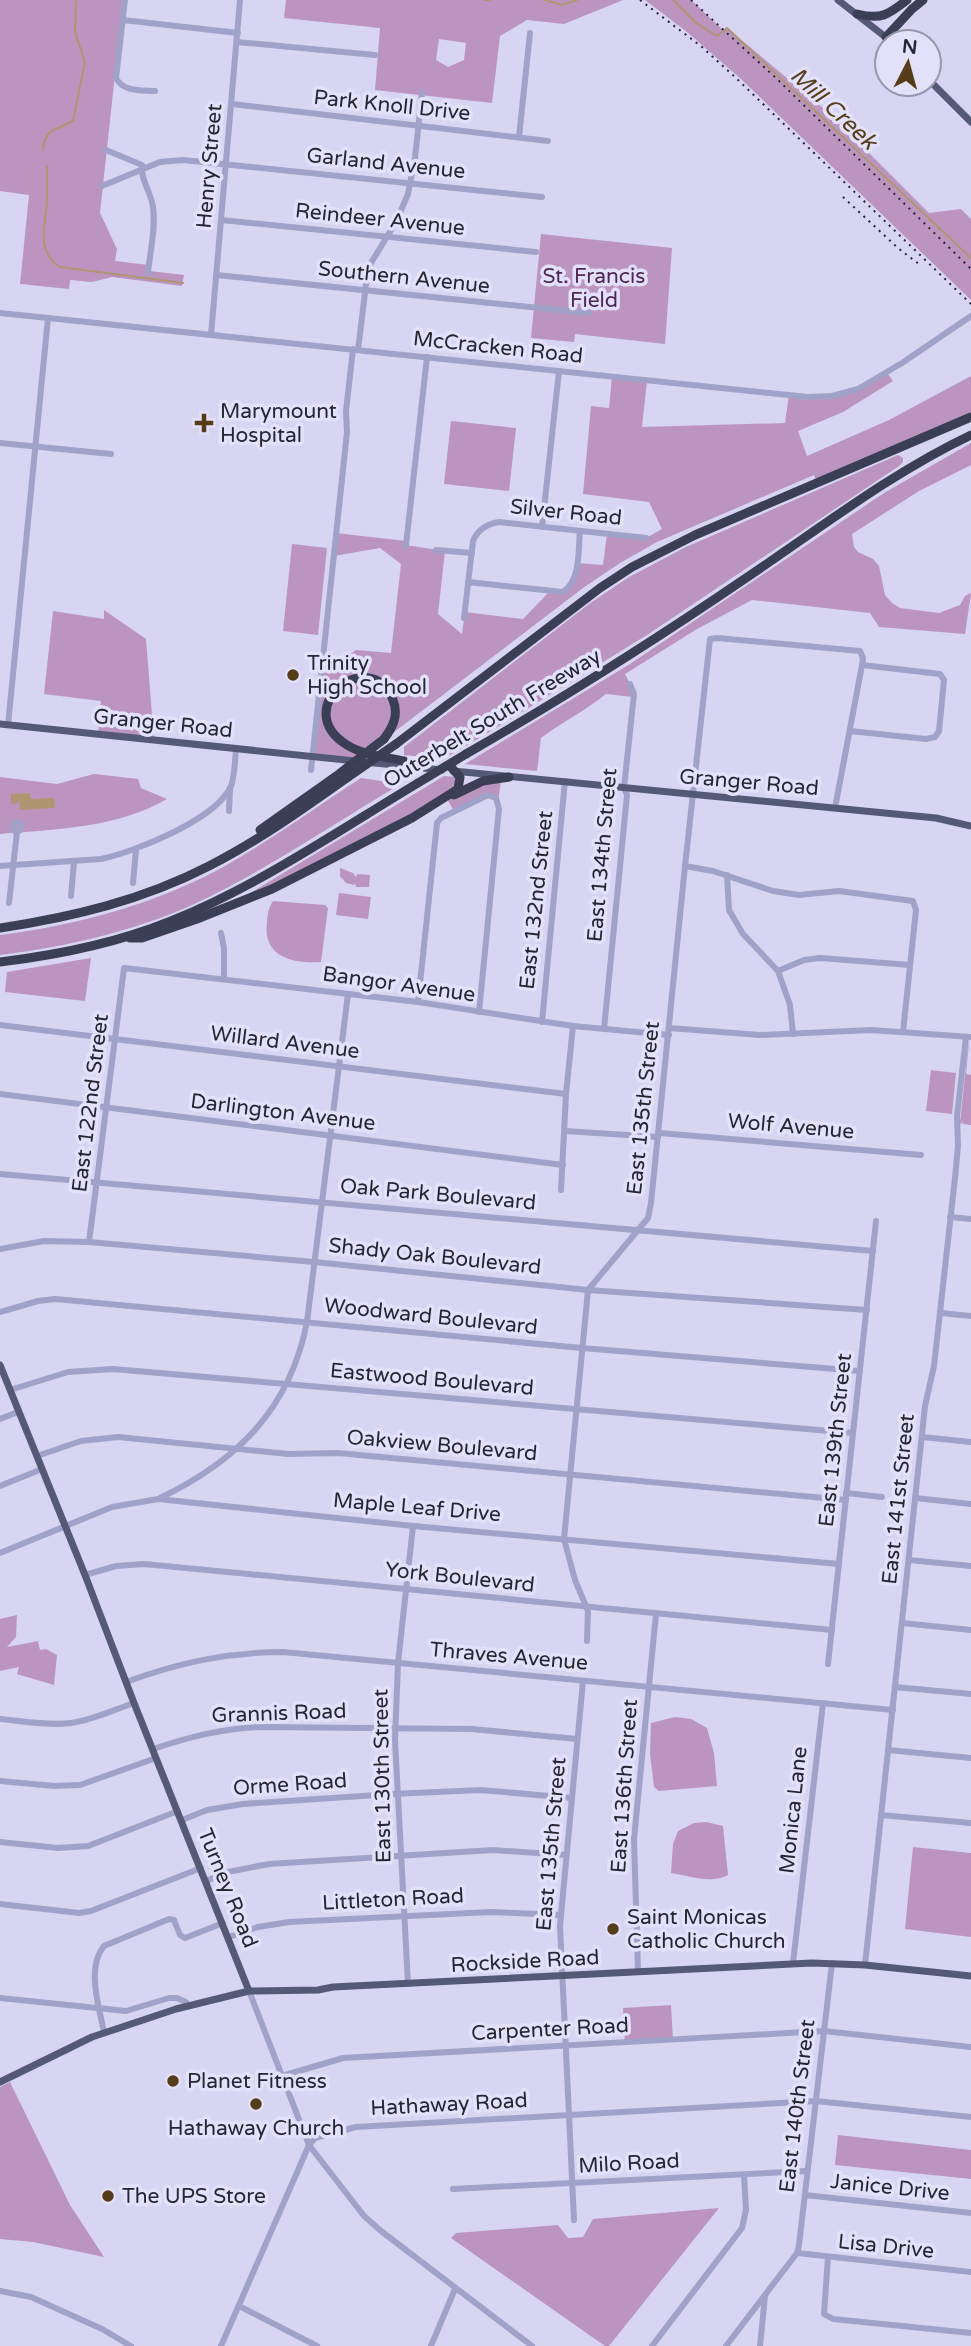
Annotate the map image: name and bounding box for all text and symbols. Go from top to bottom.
north arrow [873,28,943,98]
text: N [901,35,918,59]
water label: Mill Creek [784,62,883,157]
street label: Park Knoll Drive [312,85,472,126]
street label: Henry Street [192,103,227,229]
street label: Garland Avenue [305,143,467,184]
street label: Reindeer Avenue [294,198,466,241]
street label: Southern Avenue [317,256,491,299]
park label: St. Francis Field [543,264,645,313]
street label: McCracken Road [412,326,584,369]
place label: Marymount Hospital [220,399,337,448]
marker: Marymount Hospital [194,413,214,433]
street label: Silver Road [509,494,623,531]
street label: Outerbelt South Freeway [379,644,605,793]
place label: Trinity High School [307,651,427,700]
marker: Trinity High School [285,667,301,683]
street label: Granger Road [92,704,234,743]
street label: Granger Road [678,764,820,801]
street label: East 134th Street [582,767,623,943]
street label: East 132nd Street [515,809,558,991]
street label: Bangor Avenue [321,961,477,1008]
street label: East 122nd Street [67,1012,114,1194]
street label: East 135th Street [622,1020,665,1196]
street label: Willard Avenue [209,1021,361,1064]
street label: Darlington Avenue [189,1089,377,1136]
street label: Wolf Avenue [727,1109,855,1144]
street label: Oak Park Boulevard [339,1173,537,1216]
street label: Shady Oak Boulevard [327,1233,543,1280]
street label: Woodward Boulevard [323,1293,539,1340]
street label: East 139th Street [814,1352,857,1528]
street label: Eastwood Boulevard [329,1358,535,1401]
street label: East 141st Street [877,1412,920,1586]
street label: Oakview Boulevard [346,1425,538,1466]
street label: Maple Leaf Drive [332,1488,502,1527]
street label: York Boulevard [384,1557,536,1598]
street label: Thraves Avenue [429,1637,589,1676]
street label: East 130th Street [368,1689,397,1863]
street label: East 136th Street [606,1698,643,1874]
street label: Grannis Road [211,1699,347,1728]
street label: Monica Lane [774,1745,813,1875]
street label: East 135th Street [531,1756,572,1932]
street label: Orme Road [232,1768,348,1801]
street label: Turney Road [192,1825,263,1951]
street label: Littleton Road [321,1883,465,1916]
place label: Saint Monicas Catholic Church [627,1905,786,1954]
marker: Saint Monicas Catholic Church [605,1921,621,1937]
street label: Rockside Road [450,1945,600,1978]
street label: Carpenter Road [470,2013,630,2046]
street label: East 140th Street [774,2018,821,2194]
place label: Planet Fitness [187,2069,327,2094]
marker: Planet Fitness [165,2073,181,2089]
street label: Hathaway Road [370,2088,528,2121]
marker: Hathaway Church [248,2096,264,2112]
place label: Hathaway Church [168,2116,344,2141]
street label: Milo Road [578,2148,680,2179]
street label: Janice Drive [829,2169,951,2206]
place label: The UPS Store [122,2184,266,2209]
marker: The UPS Store [100,2188,116,2204]
street label: Lisa Drive [837,2229,935,2264]

